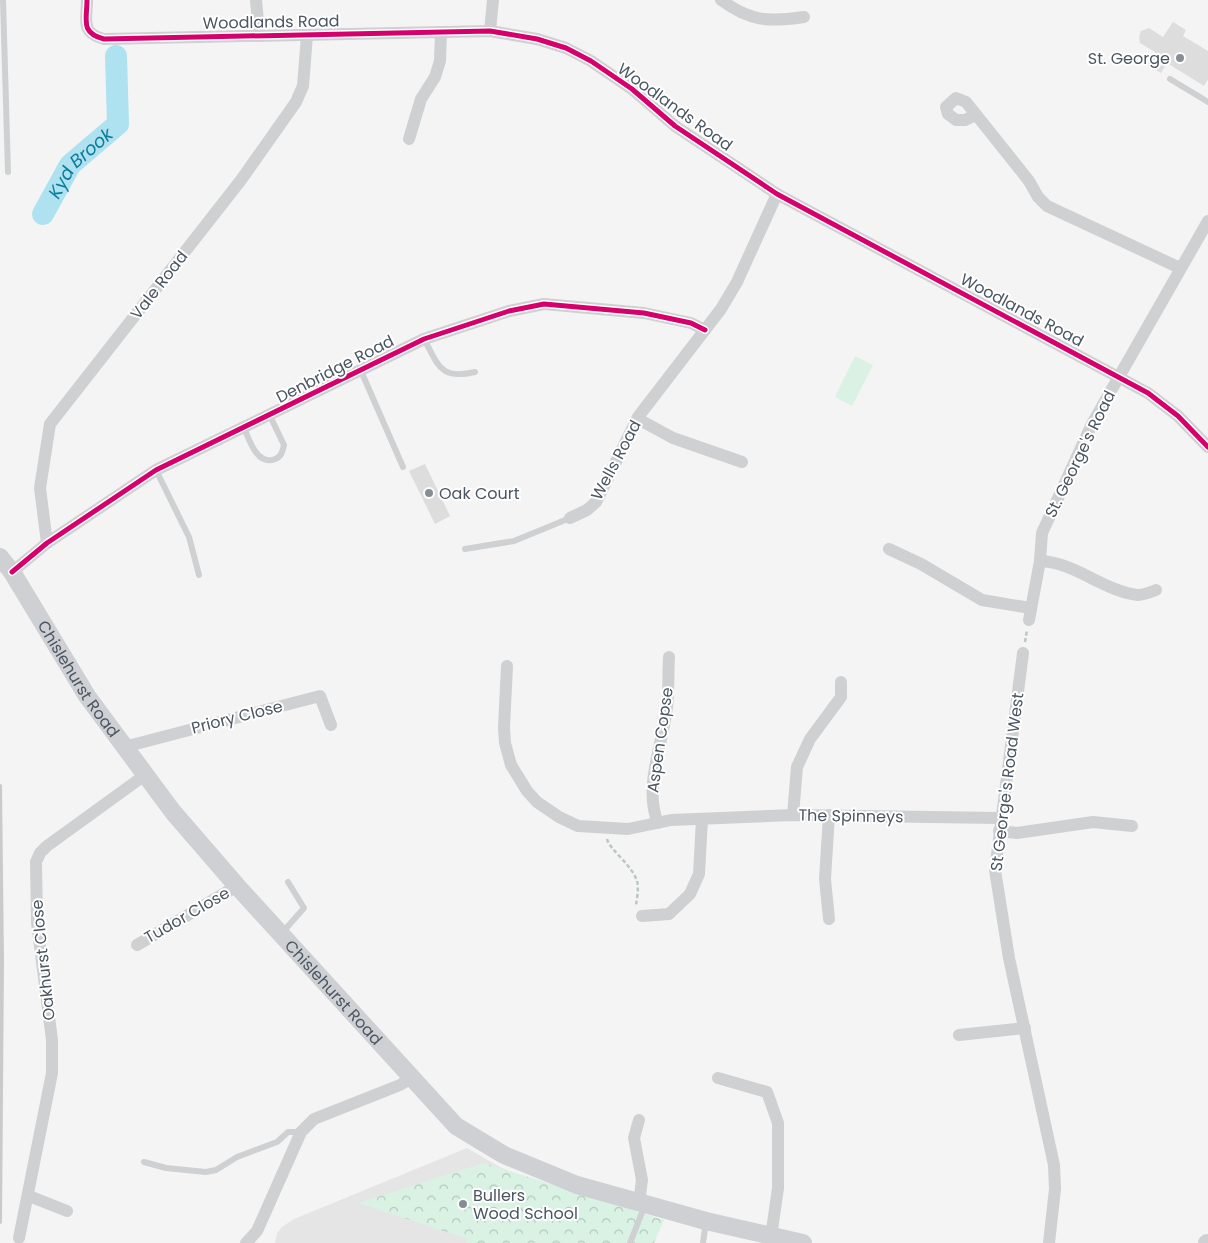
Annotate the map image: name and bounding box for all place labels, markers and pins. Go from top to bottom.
place label: St. George [1088,47,1170,70]
marker: St. George [1174,52,1186,64]
place label: Oak Court [439,482,520,505]
marker: Oak Court [423,487,435,499]
place label: Bullers Wood School [473,1184,578,1225]
marker: Bullers Wood School [457,1198,469,1210]

